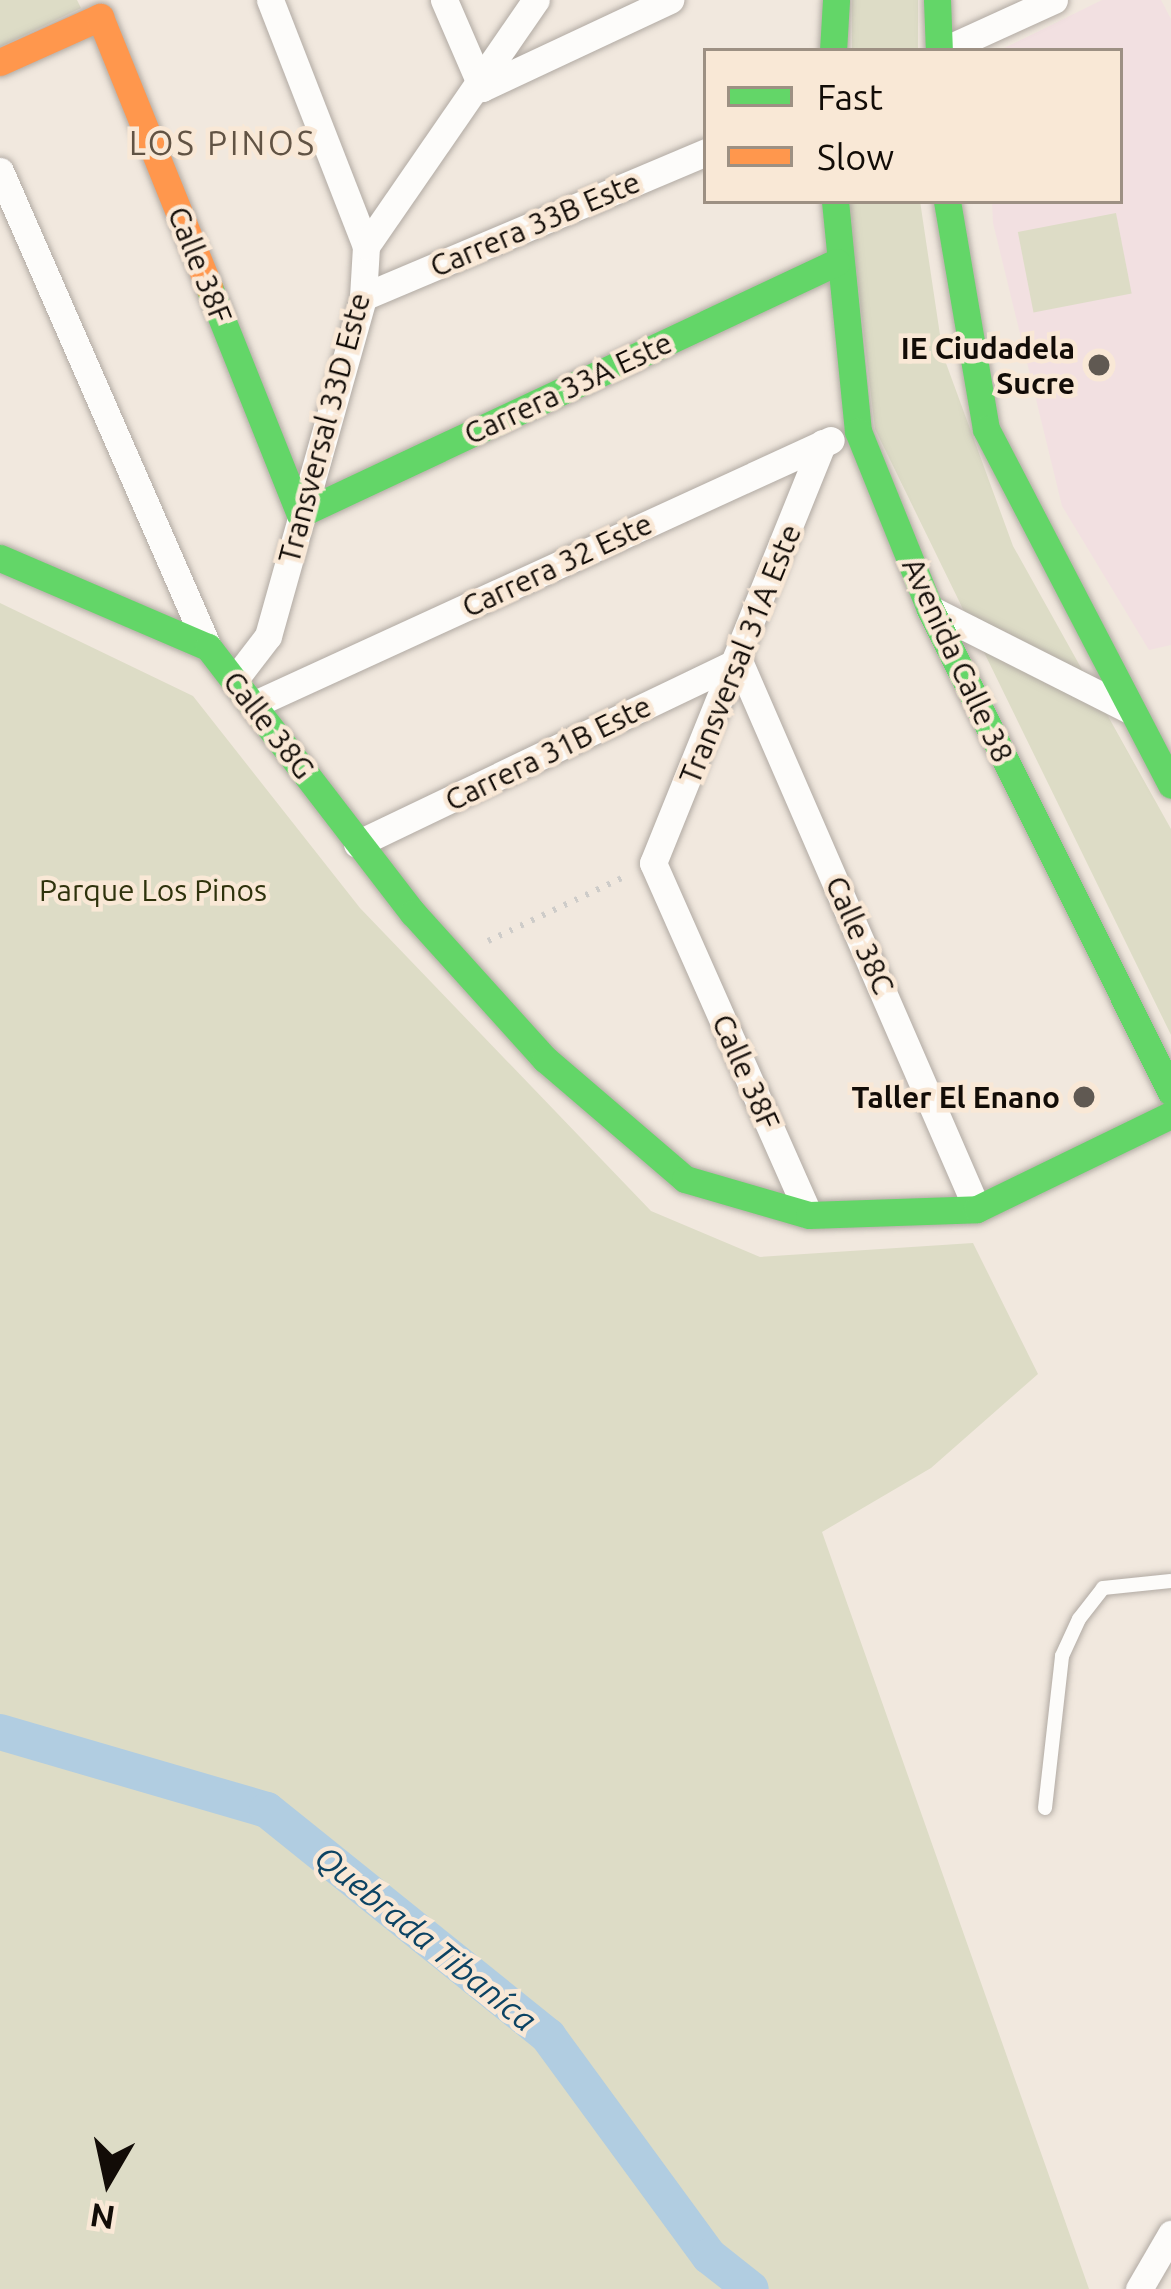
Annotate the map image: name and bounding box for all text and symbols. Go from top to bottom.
legend [703,48,1123,204]
text: Fast [817,76,883,117]
district label: LOS PINOS [129,123,317,163]
text: Slow [817,136,894,177]
street label: Carrera 33B Este [425,164,645,284]
street label: Calle 38F [160,201,240,329]
street label: Transversal 33D Este [271,289,377,567]
street label: Carrera 33A Este [458,324,678,452]
place label: IE Ciudadela Sucre [901,330,1075,400]
marker: IE Ciudadela Sucre [1086,352,1112,378]
street label: Carrera 32 Este [456,505,658,625]
street label: Transversal 31A Este [672,519,808,789]
street label: Avenida Calle 38 [895,552,1021,768]
street label: Calle 38G [216,664,322,786]
street label: Carrera 31B Este [439,688,657,818]
street label: Calle 38C [818,870,902,1000]
park label: Parque Los Pinos [39,872,267,908]
street label: Calle 38F [705,1009,787,1135]
place label: Taller El Enano [851,1079,1060,1115]
marker: Taller El Enano [1071,1084,1097,1110]
water label: Quebrada Tibaníca [307,1837,545,2039]
north arrow [48,2121,168,2241]
text: N [87,2197,117,2237]

